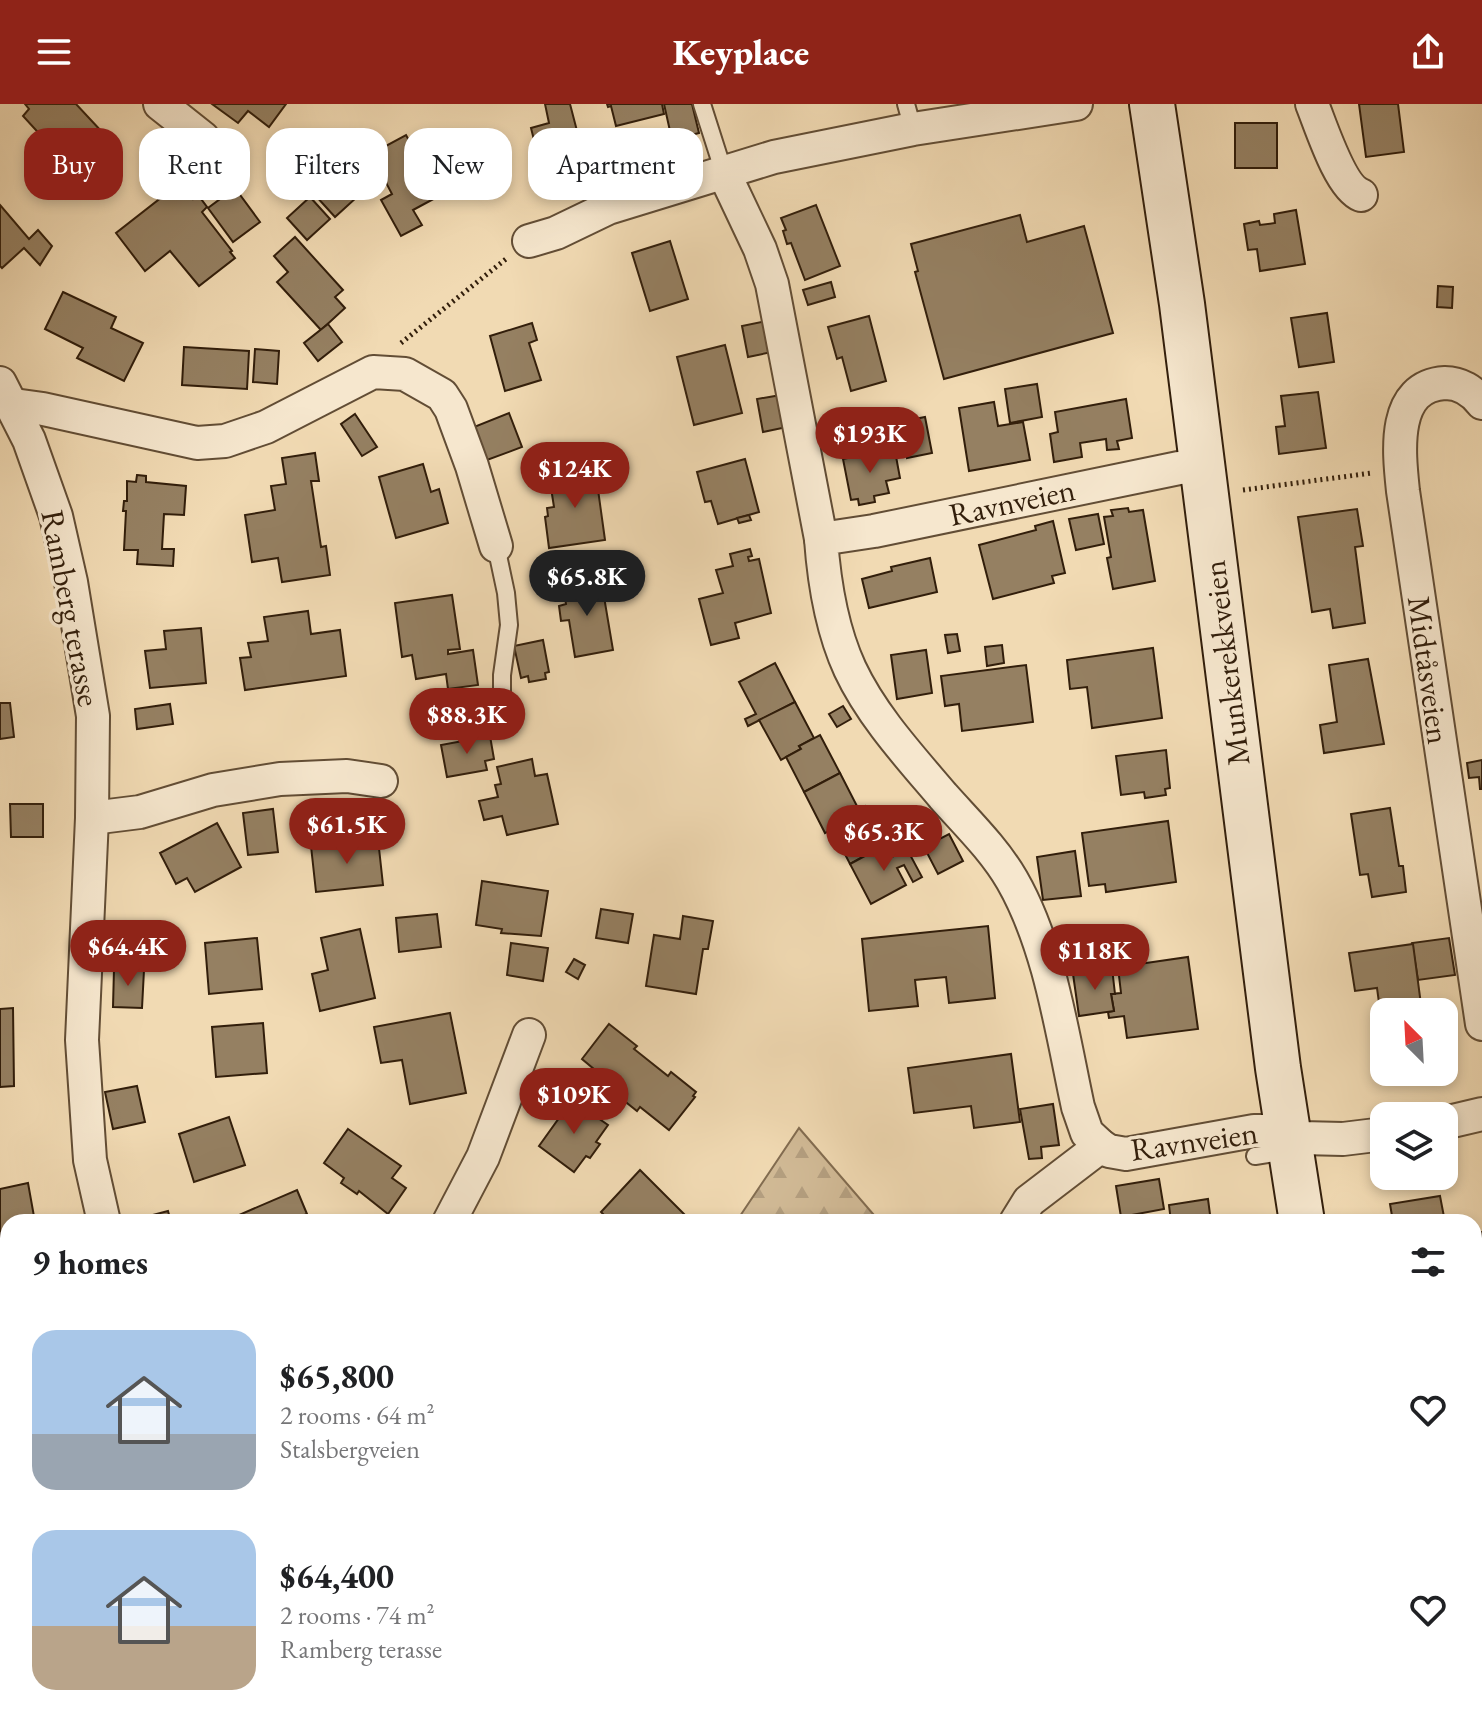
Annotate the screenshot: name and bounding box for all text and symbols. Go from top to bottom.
text: Keyplace [673,29,809,76]
icon: menu [32,30,76,74]
icon: share [1406,30,1450,74]
chip: Buy [24,128,123,200]
chip: Rent [139,128,250,200]
chip: Filters [266,128,388,200]
chip: New [404,128,512,200]
chip: Apartment [528,128,703,200]
pin: $193K [814,407,926,475]
text: $193K [833,416,907,450]
pin: $124K [519,442,631,510]
text: $124K [538,451,612,485]
street label: Ravnveien [945,468,1079,536]
street label: Ramberg terasse [31,506,111,710]
pin: $65.8K [522,550,652,618]
street label: Munkerekkveien [1193,558,1259,768]
text: $65.8K [547,559,627,593]
street label: Midtåsveien [1398,593,1460,747]
pin: $88.3K [402,688,532,756]
text: $88.3K [427,697,507,731]
pin: $61.5K [282,798,412,866]
pin: $65.3K [819,805,949,873]
text: $61.5K [307,807,387,841]
text: $65.3K [844,814,924,848]
pin: $64.4K [63,920,193,988]
pin: $118K [1039,924,1151,992]
text: $64.4K [88,929,168,963]
text: $118K [1058,933,1132,967]
north arrow [1370,998,1458,1086]
map controls [1370,998,1458,1190]
pin: $109K [518,1068,630,1136]
text: $109K [537,1077,611,1111]
button: layers [1370,1102,1458,1190]
street label: Ravnveien [1128,1111,1260,1171]
text: 9 homes [32,1240,148,1284]
icon: filters [1406,1240,1450,1284]
text: $65,800 [280,1354,394,1398]
icon: home [96,1362,192,1458]
icon: heart [1406,1388,1450,1432]
text: 2 rooms · 64 m² [280,1398,435,1432]
text: Stalsbergveien [280,1432,420,1466]
text: $64,400 [280,1554,394,1598]
icon: home [96,1562,192,1658]
icon: heart [1406,1588,1450,1632]
text: 2 rooms · 74 m² [280,1598,435,1632]
text: Ramberg terasse [280,1632,442,1666]

